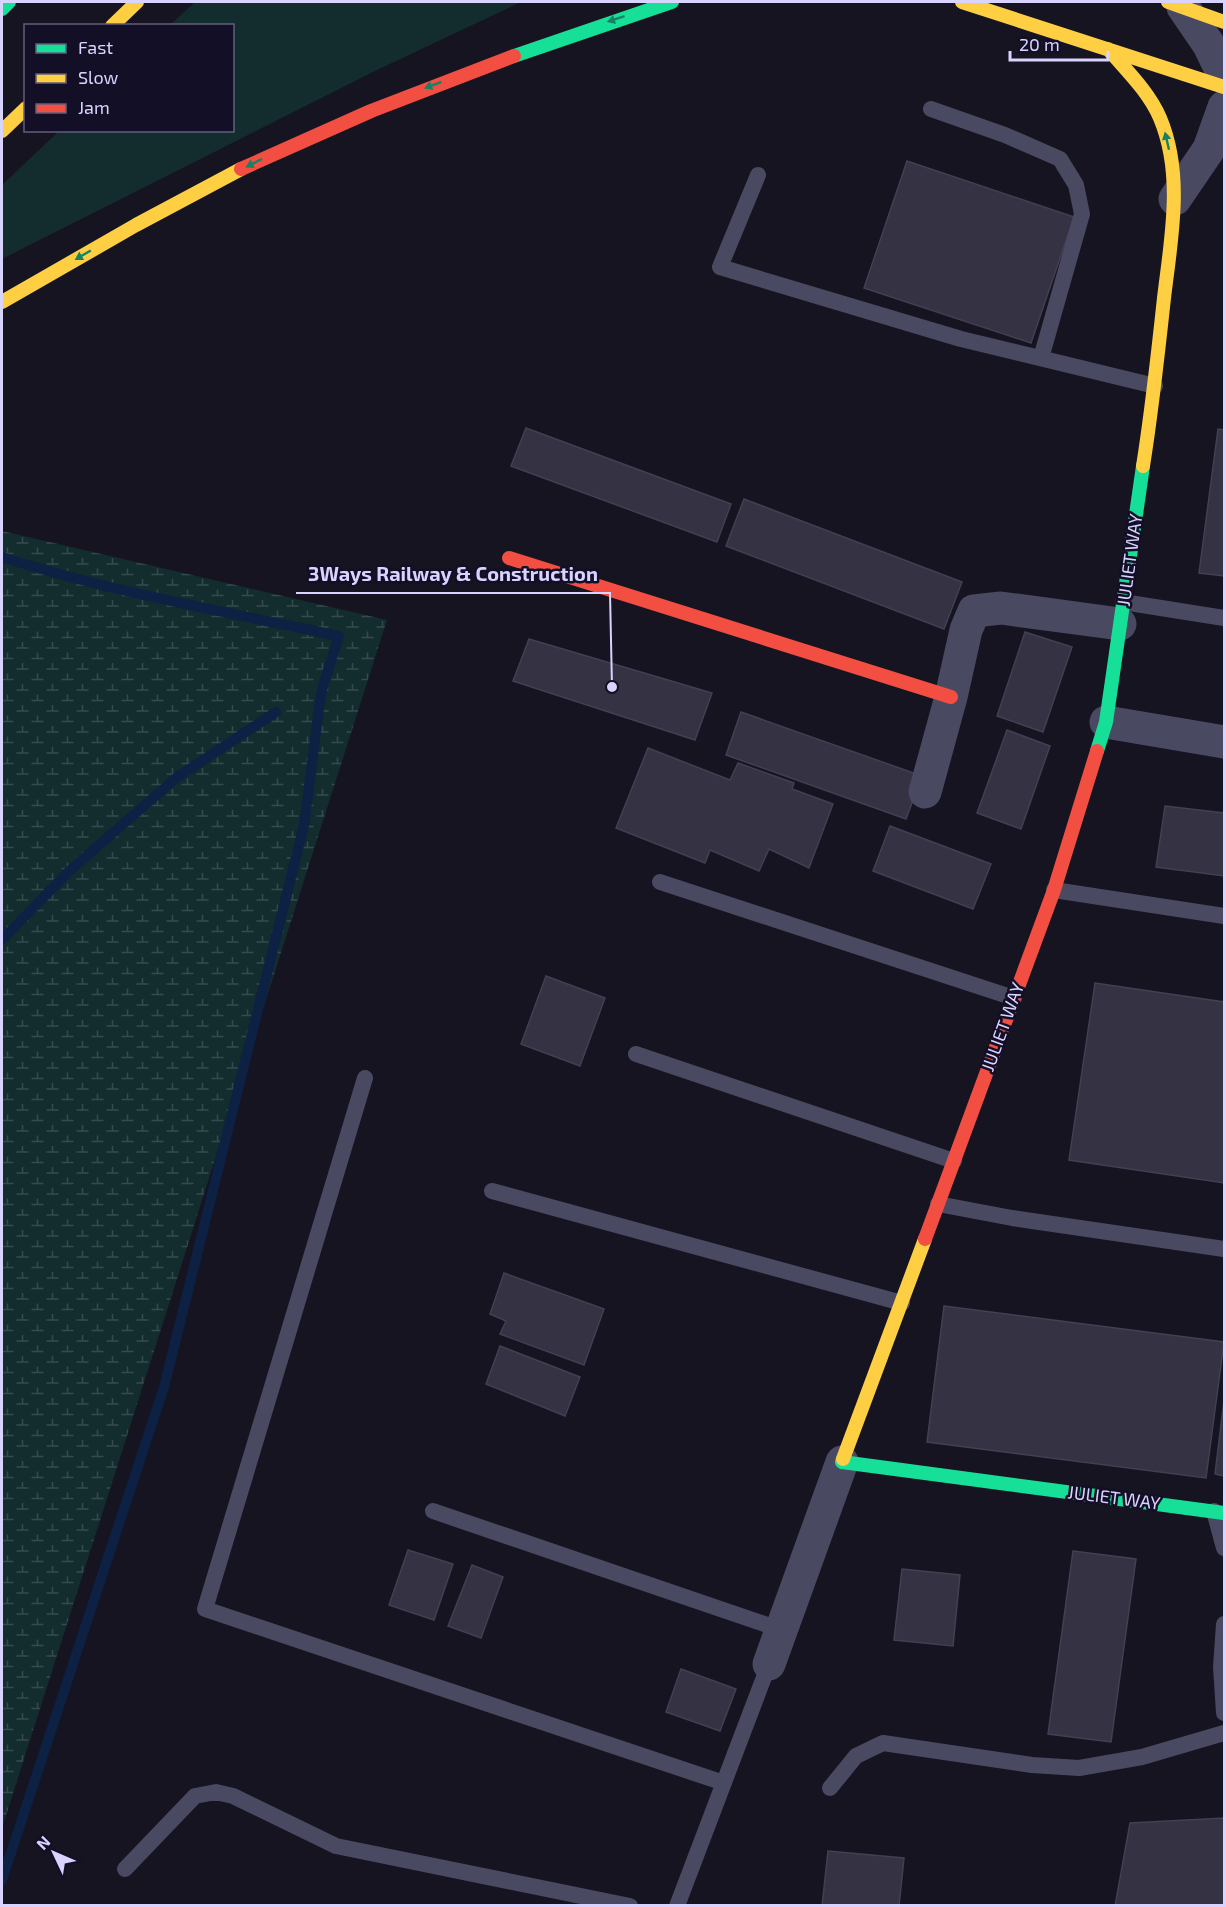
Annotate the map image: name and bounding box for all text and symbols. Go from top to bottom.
one-way arrow [607,15,625,24]
legend [24,24,234,132]
scale bar [1010,24,1108,62]
text: 20 m [1019,33,1060,55]
text: Fast [78,36,113,58]
text: Slow [78,66,119,88]
one-way arrow [424,81,442,91]
text: Jam [78,96,110,118]
one-way arrow [1162,131,1171,150]
one-way arrow [246,159,263,168]
one-way arrow [74,250,91,260]
street label: JULIET WAY [1112,511,1146,608]
callout: 3Ways Railway & Construction [296,555,610,593]
text: 3Ways Railway & Construction [308,561,598,586]
street label: JULIET WAY [976,978,1029,1074]
street label: JULIET WAY [1067,1480,1162,1514]
north arrow [24,1823,84,1883]
text: N [32,1831,54,1853]

